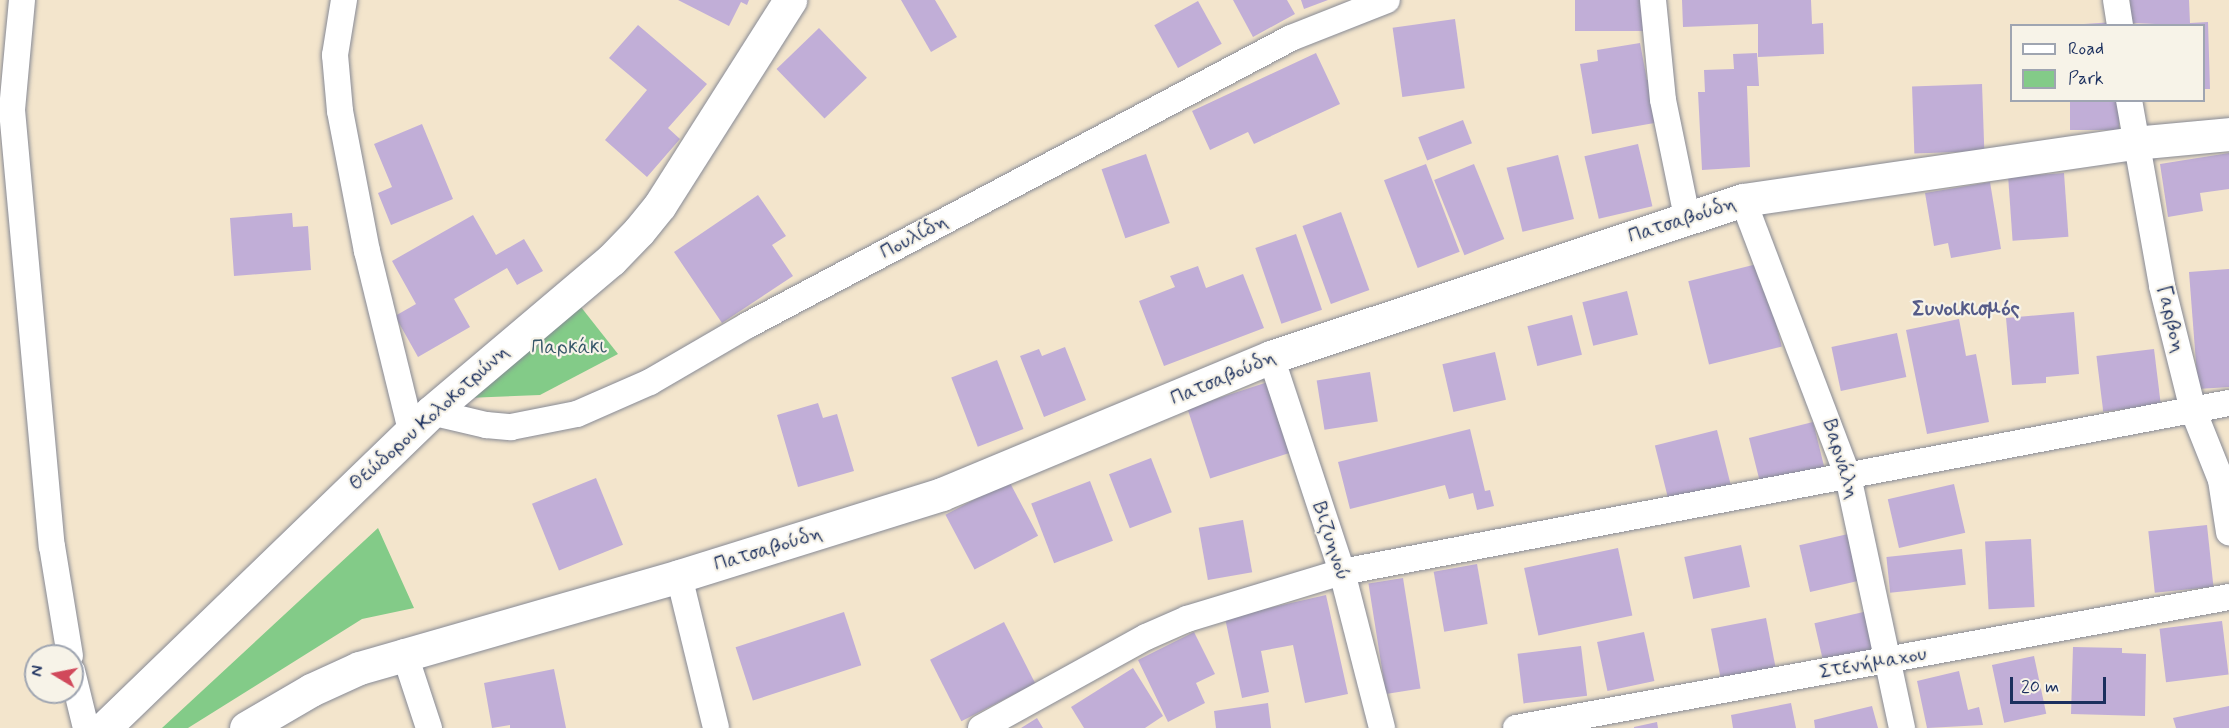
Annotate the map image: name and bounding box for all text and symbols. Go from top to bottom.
legend [2010,24,2205,102]
text: Road [2068,37,2104,61]
text: Park [2068,67,2104,91]
street label: Πατσαβούδη [1625,191,1739,249]
street label: Πουλίδη [876,209,952,265]
street label: Γαρβοη [2152,283,2190,355]
district label: Συνοικισμός [1912,296,2020,322]
park label: Παρκάκι [531,335,607,359]
street label: Θεώδορου Κολοκοτρώνη [344,340,514,496]
street label: Πατσαβούδη [1167,345,1279,411]
street label: Βαρνάλη [1818,416,1864,502]
street label: Βιζυηνού [1307,499,1355,583]
street label: Πατσαβούδη [711,521,825,577]
street label: Στενήμαχου [1818,642,1928,684]
north arrow [24,644,84,704]
text: N [26,664,49,678]
scale bar [2013,665,2109,703]
text: 20 m [2021,675,2059,699]

